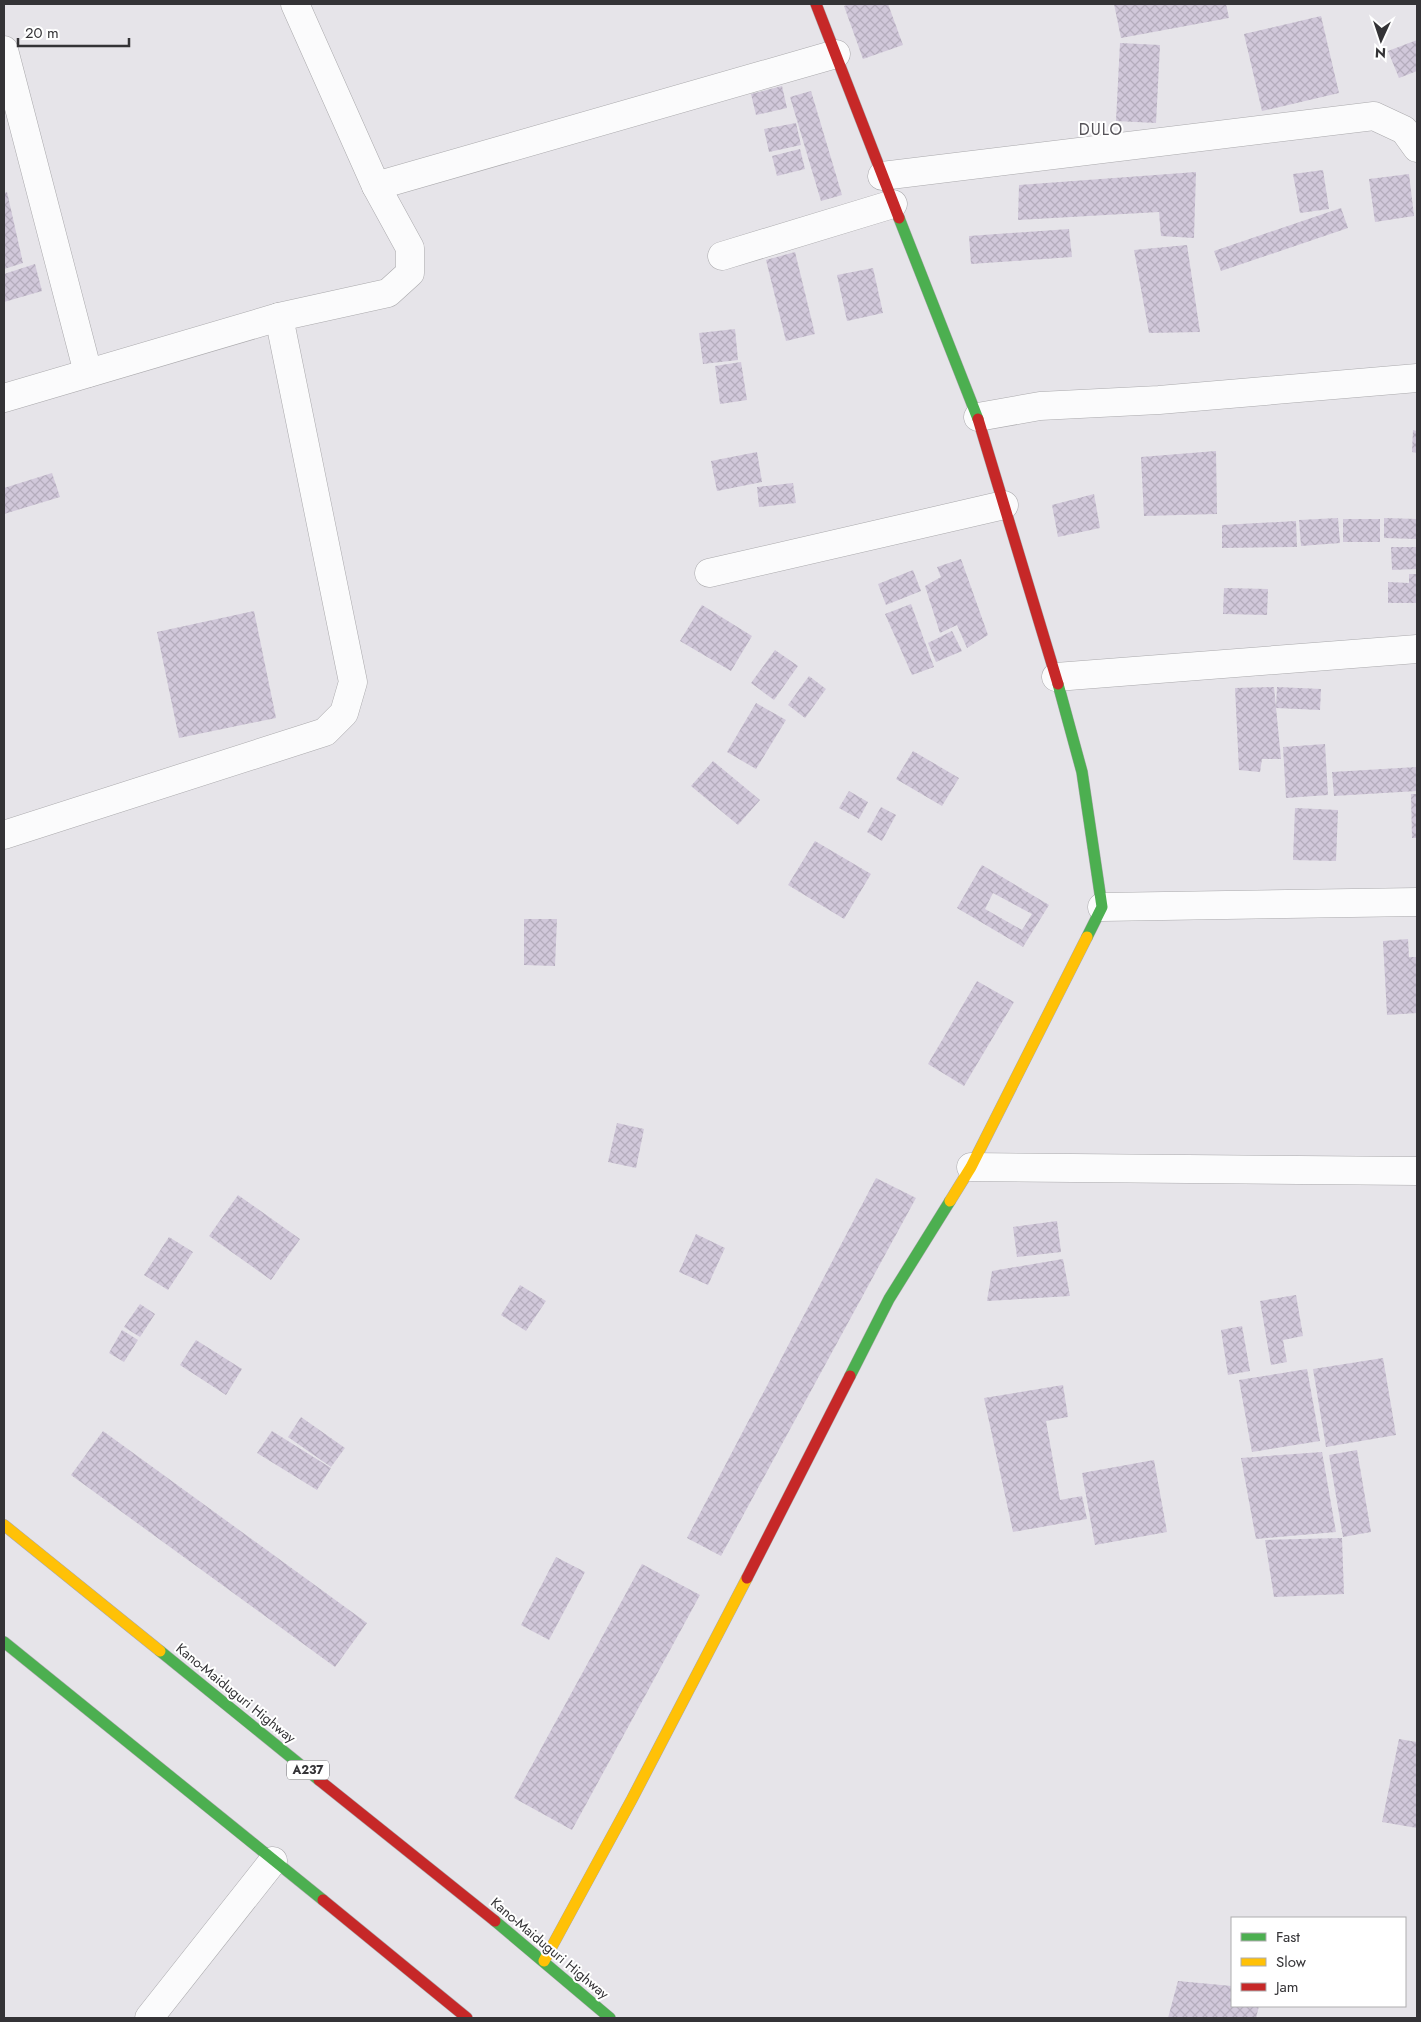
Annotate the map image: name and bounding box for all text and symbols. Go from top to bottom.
scale bar [18,15,129,47]
north arrow [1356,15,1406,65]
text: 20 m [25,22,59,44]
text: N [1374,43,1386,63]
district label: DULO [1079,118,1123,141]
street label: Kano-Maiduguri Highway [172,1638,301,1748]
road number: A237 [287,1760,329,1780]
street label: Kano-Maiduguri Highway [487,1892,614,2004]
legend [1231,1917,1406,2007]
text: Fast [1276,1926,1300,1948]
text: Slow [1276,1951,1307,1973]
text: Jam [1274,1976,1299,1998]

